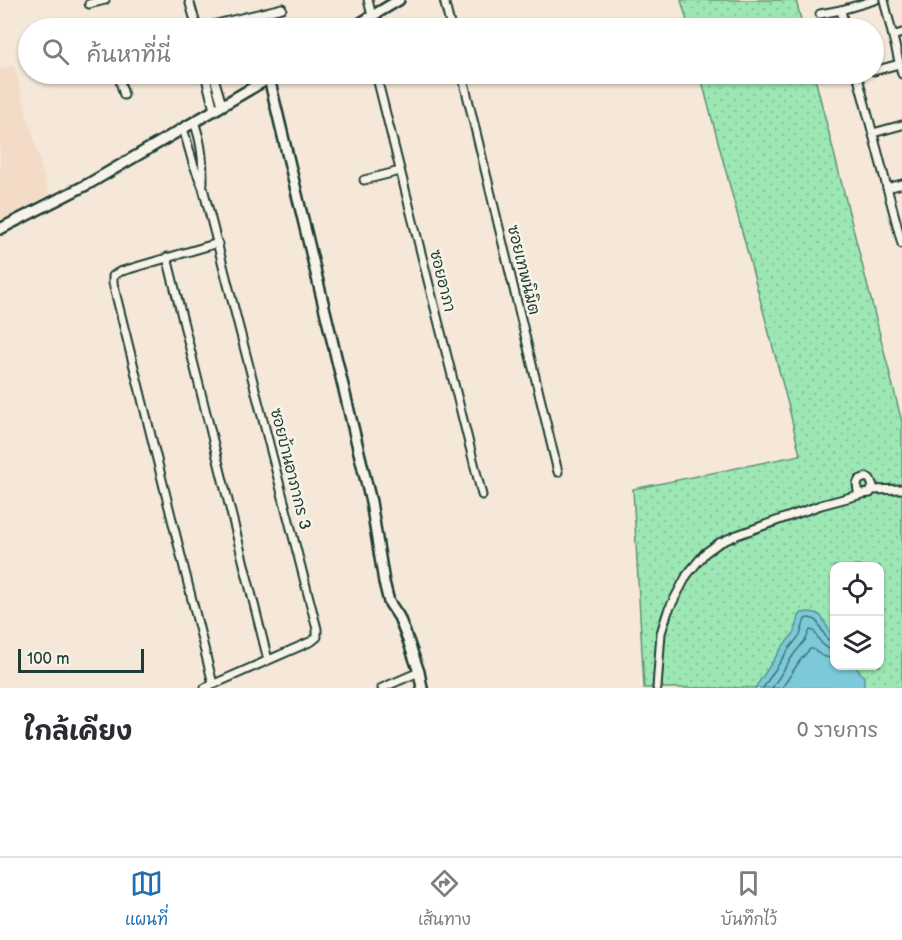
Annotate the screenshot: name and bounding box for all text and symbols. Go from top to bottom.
search box [18,18,884,84]
icon: search [39,35,72,68]
text: ค้นหาที่นี่ [87,42,171,69]
street label: ซอยเทพนิมิต [503,223,545,317]
street label: ซอยอาภา [425,248,459,314]
street label: ซอยบ้านอาภากร 3 [266,406,316,532]
map controls [830,562,884,670]
button: locate [830,562,884,616]
button: layers [830,616,884,670]
scale bar [18,646,144,674]
text: 100 m [27,650,70,669]
text: ใกล้เคียง [24,717,132,748]
text: 0 รายการ [797,719,878,743]
tab: แผนที่ [125,867,168,931]
tab: เส้นทาง [418,867,471,931]
tab: บันทึกไว้ [721,867,777,931]

